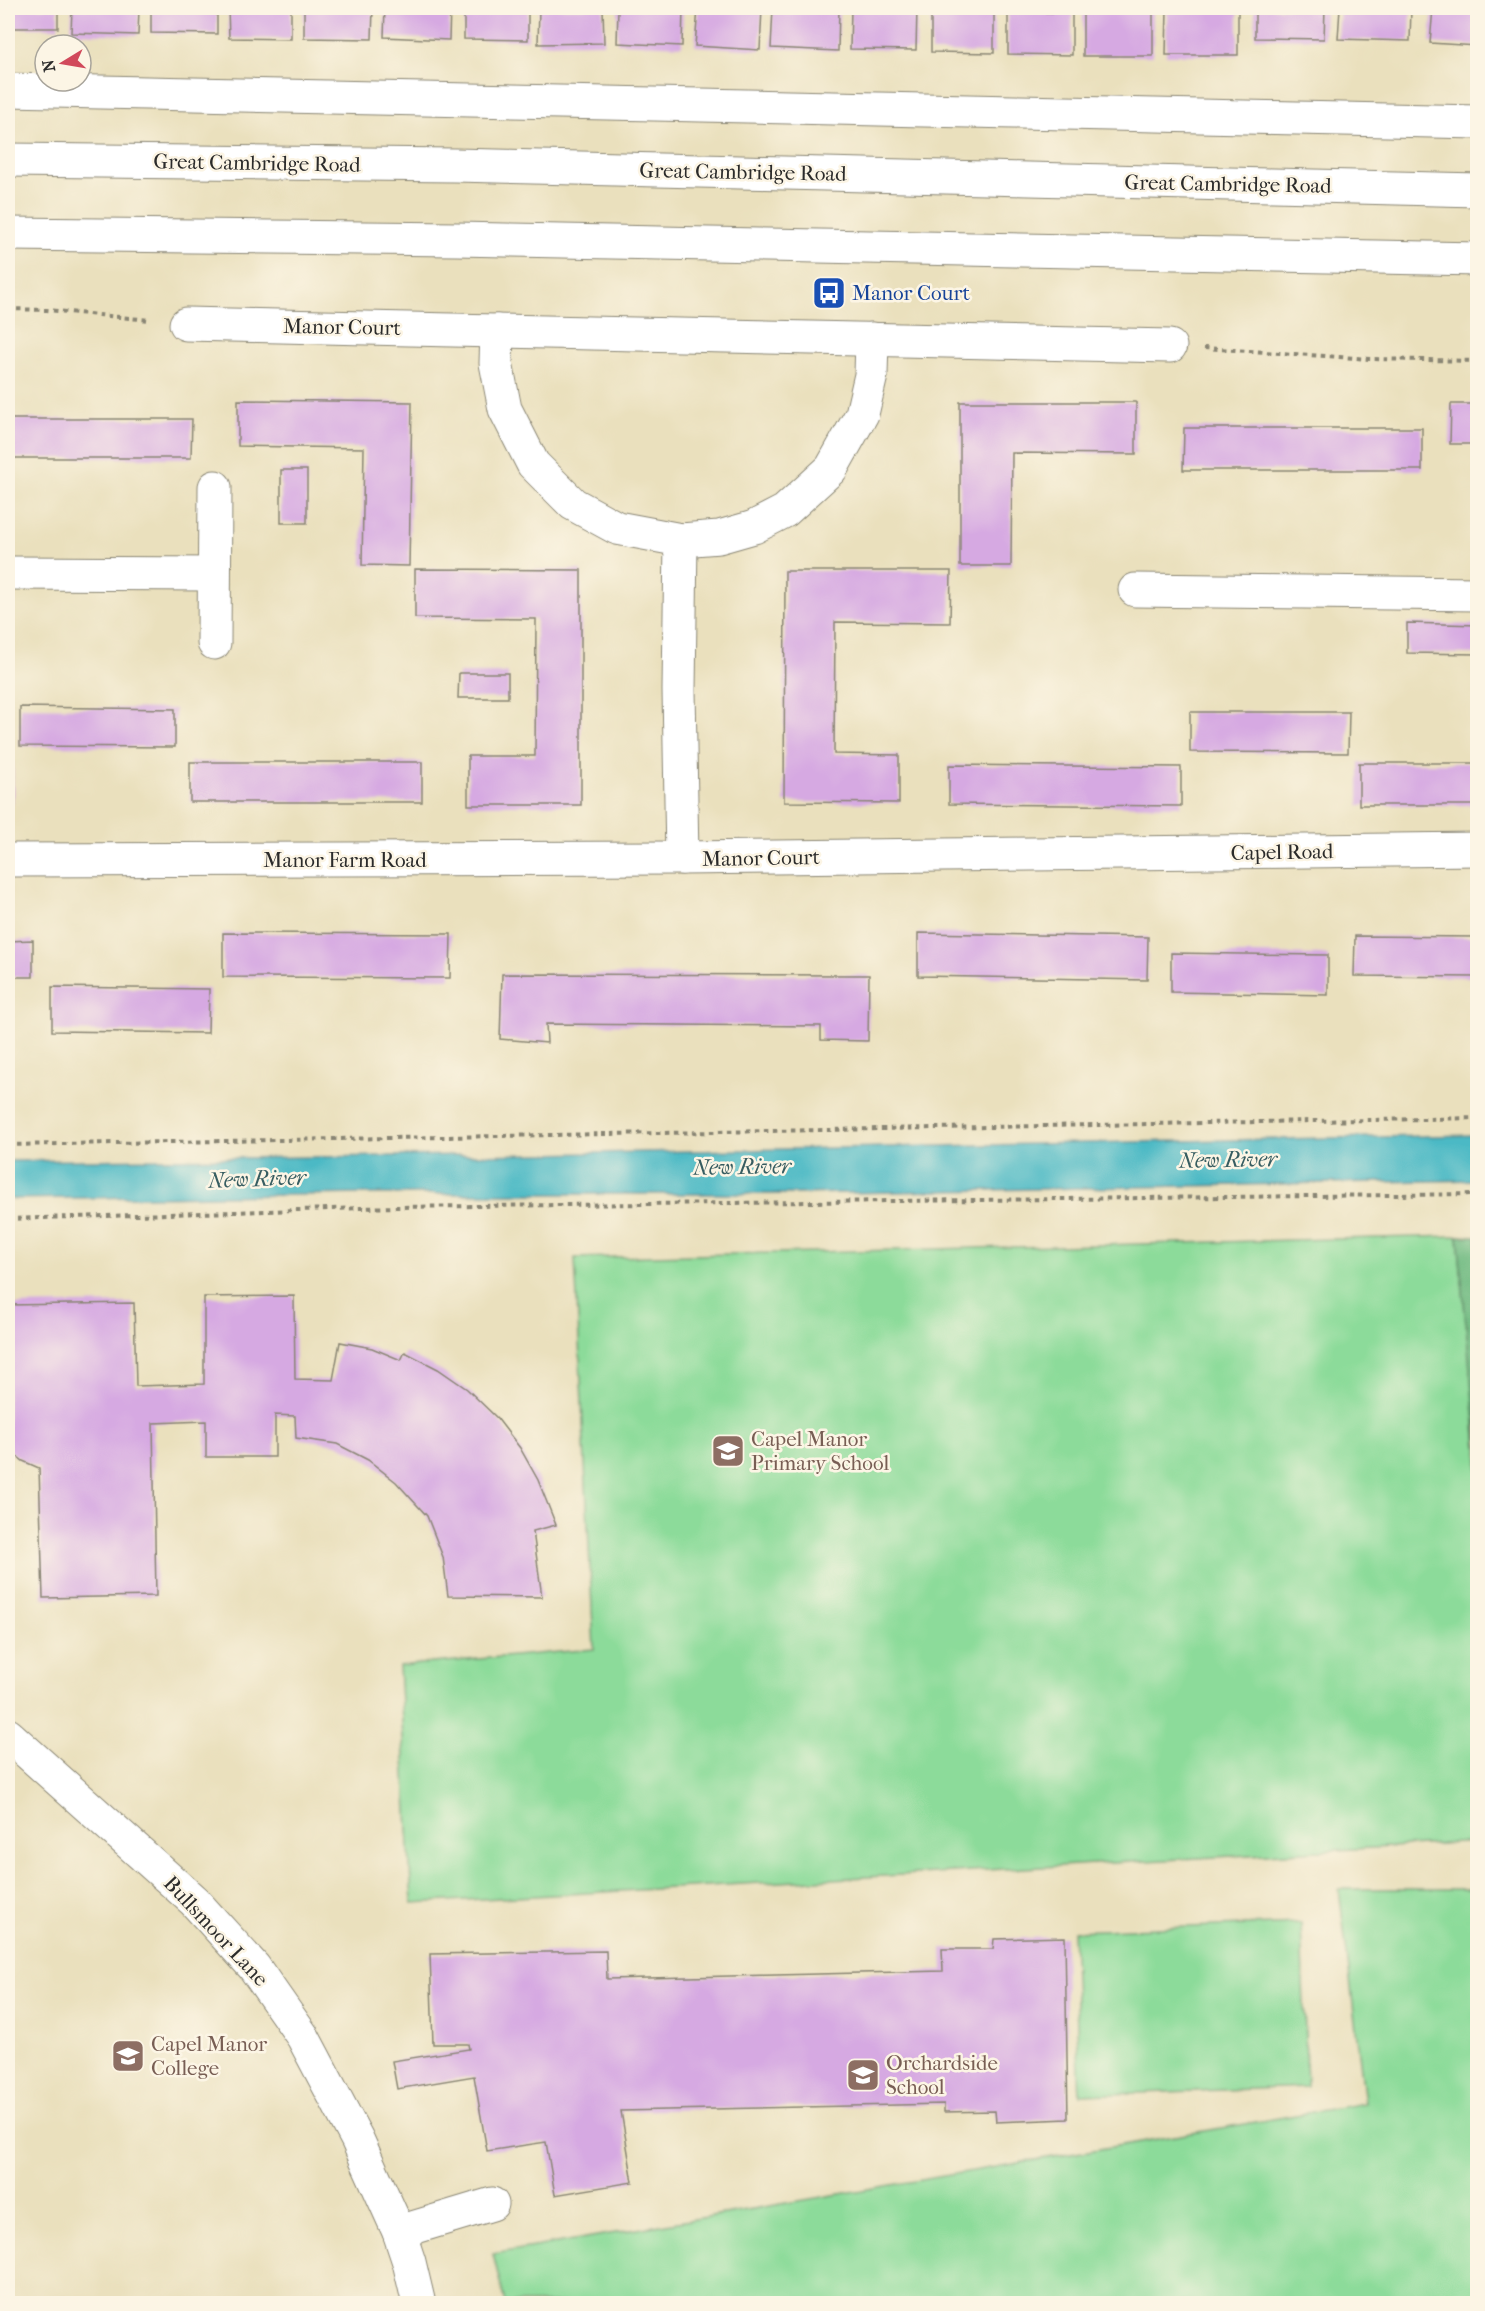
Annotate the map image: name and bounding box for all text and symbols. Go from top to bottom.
north arrow [33,33,93,93]
text: N [38,57,59,74]
street label: Great Cambridge Road [153,149,361,177]
street label: Great Cambridge Road [639,158,847,186]
street label: Great Cambridge Road [1124,170,1332,198]
bus stop icon: Manor Court [811,275,847,311]
place label: Manor Court [852,281,970,305]
street label: Manor Court [283,314,402,340]
street label: Capel Road [1230,839,1334,865]
street label: Manor Court [702,845,821,871]
street label: Manor Farm Road [263,848,427,872]
water label: New River [1178,1146,1279,1174]
water label: New River [692,1153,793,1181]
water label: New River [207,1164,308,1194]
place label: Capel Manor Primary School [751,1427,889,1475]
school or university icon: Capel Manor Primary School [710,1433,746,1469]
street label: Bullsmoor Lane [159,1871,273,1991]
place label: Capel Manor College [151,2032,267,2080]
school or university icon: Capel Manor College [110,2038,146,2074]
place label: Orchardside School [886,2051,998,2099]
school or university icon: Orchardside School [845,2057,881,2093]

